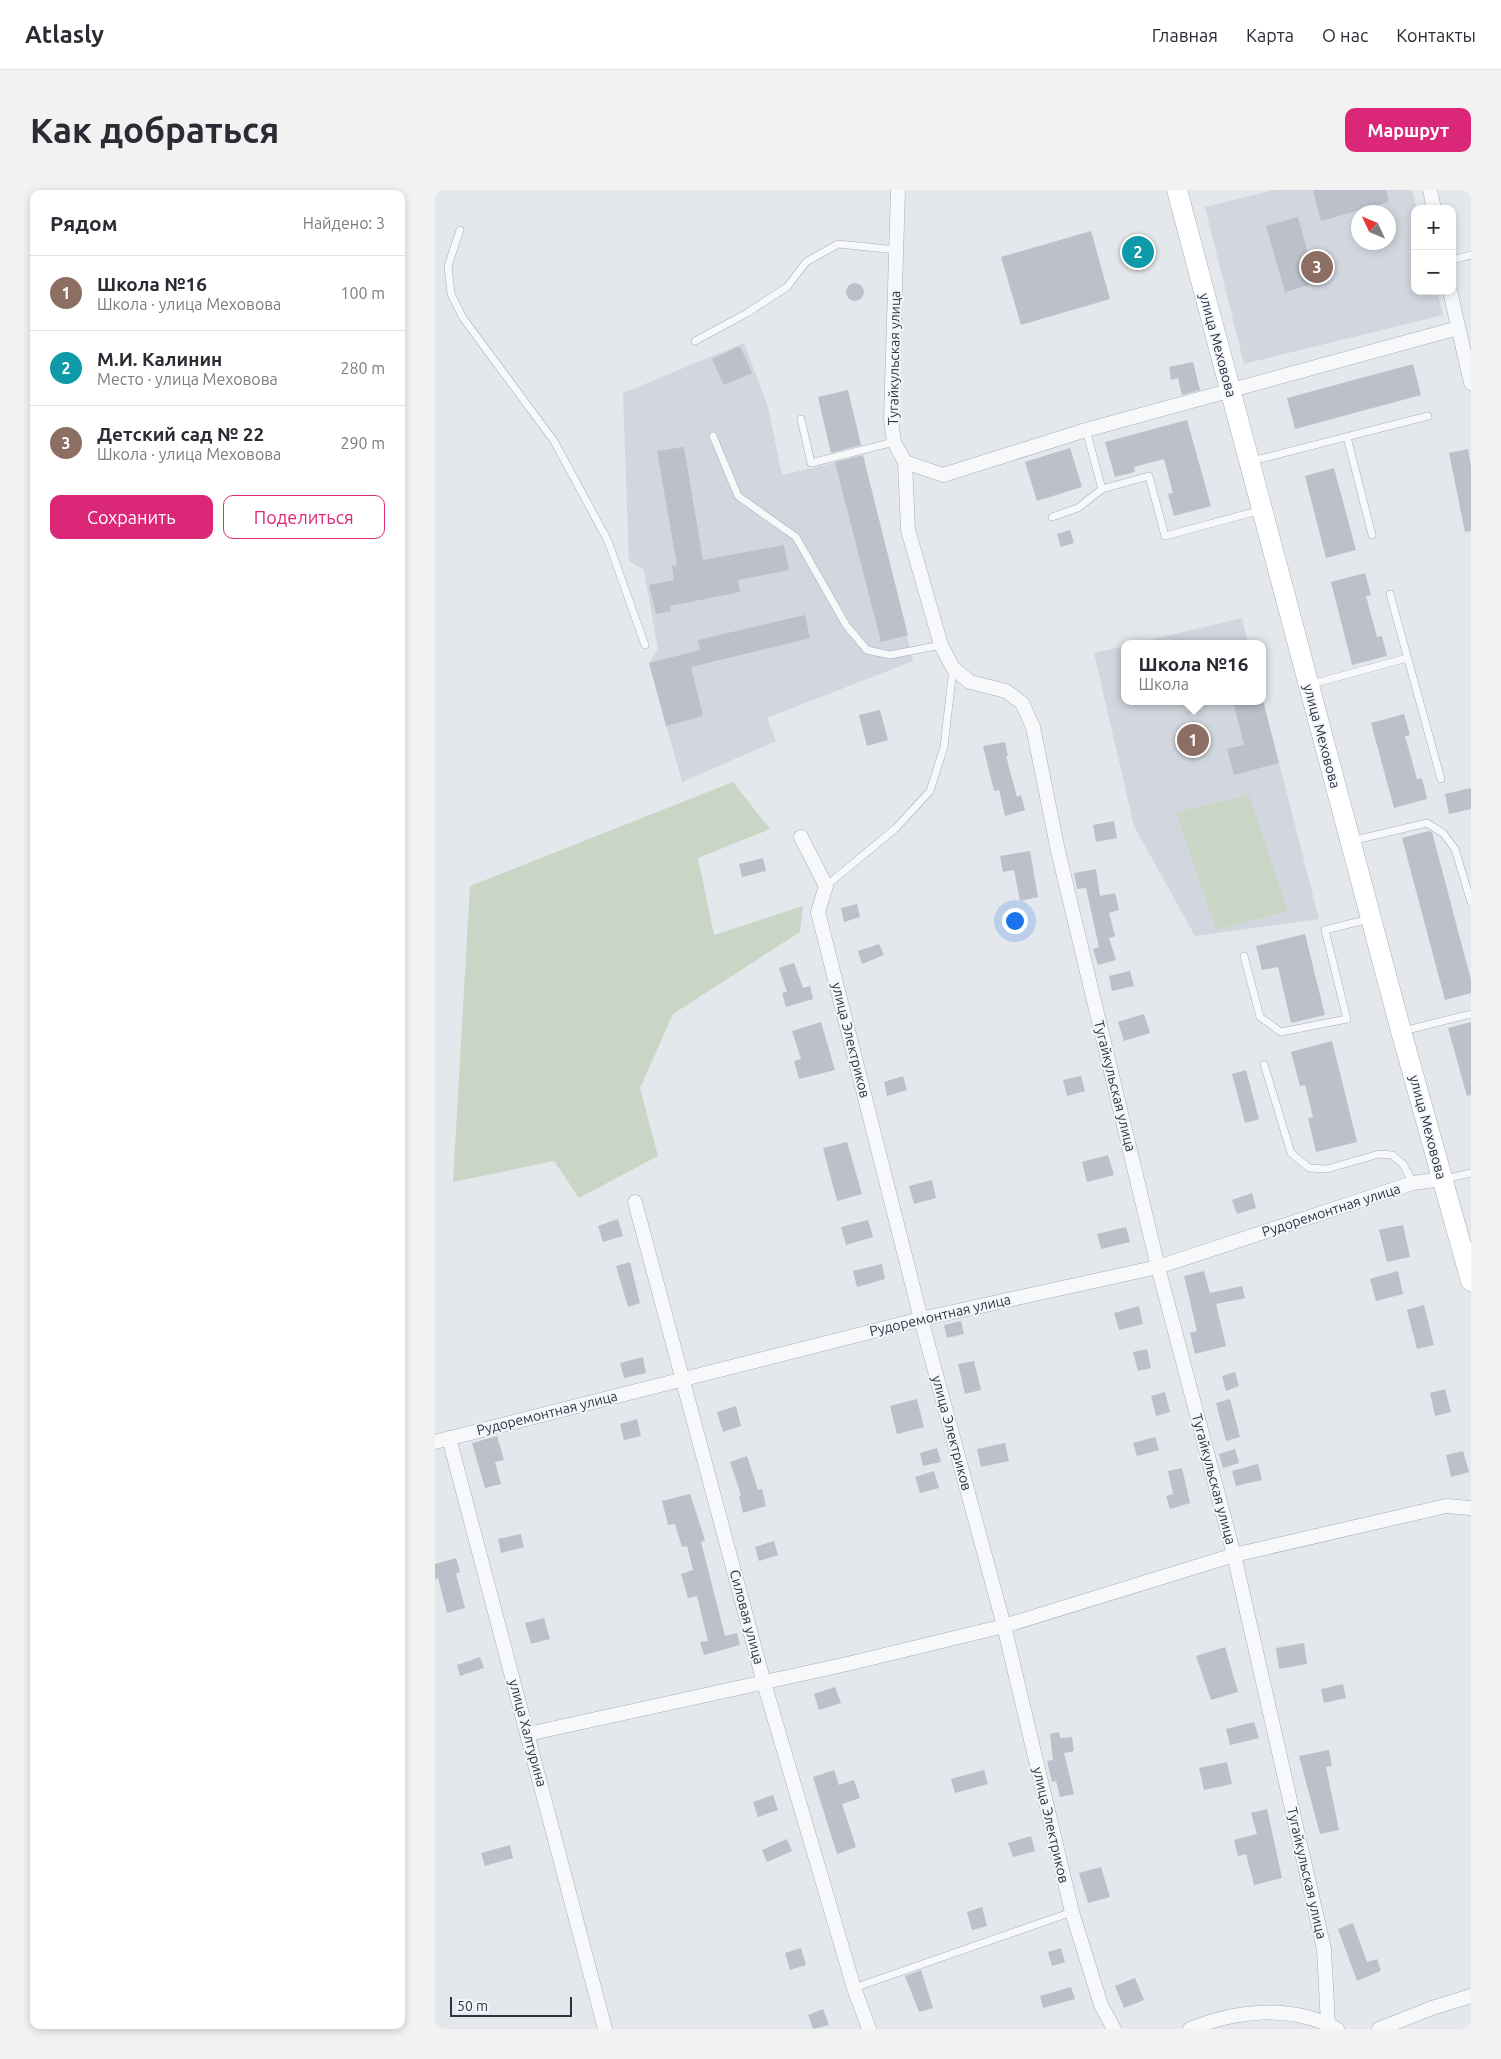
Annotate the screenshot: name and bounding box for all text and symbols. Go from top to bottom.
text: Atlasly [25,21,104,48]
text: Главная [1152,25,1218,45]
text: Карта [1246,25,1294,45]
text: О нас [1322,25,1368,45]
text: Контакты [1396,25,1476,45]
button: Маршрут [1345,108,1471,152]
text: Как добраться [30,110,279,150]
north arrow [1351,205,1396,250]
map controls [1411,205,1456,295]
button: + [1411,205,1456,250]
text: Рядом [50,211,118,235]
text: Найдено: 3 [303,214,385,232]
pin: 2 [1122,233,1154,271]
pin: 3 [1301,248,1333,286]
button: − [1411,250,1456,295]
text: Школа №16 [97,273,207,295]
text: 1 [61,284,71,302]
text: 100 m [340,284,385,302]
street label: Тугайкульская улица [885,291,903,425]
street label: улица Меховова [1196,291,1240,399]
text: Школа · улица Меховова [97,295,281,313]
text: М.И. Калинин [97,348,222,370]
text: 2 [61,359,71,377]
text: 280 m [340,359,385,377]
text: Место · улица Меховова [97,370,278,388]
text: Детский сад № 22 [97,423,264,445]
text: 3 [61,434,71,452]
text: 290 m [340,434,385,452]
text: Школа · улица Меховова [97,445,281,463]
button: Сохранить [50,495,213,539]
button: Поделиться [223,495,385,539]
popup [1121,640,1266,705]
text: Школа №16 [1139,653,1248,675]
text: Школа [1139,675,1189,693]
street label: улица Меховова [1300,682,1344,790]
pin: 1 [1177,721,1209,759]
your location [1002,908,1028,934]
street label: улица Электриков [829,981,873,1099]
street label: Тугайкульская улица [1091,1019,1139,1153]
street label: улица Меховова [1406,1073,1450,1181]
street label: Рудоремонтная улица [1260,1180,1402,1240]
street label: Рудоремонтная улица [868,1291,1012,1339]
street label: улица Электриков [929,1374,975,1492]
street label: Рудоремонтная улица [475,1388,619,1438]
street label: Тугайкульская улица [1189,1412,1239,1546]
street label: Силовая улица [727,1568,767,1666]
street label: улица Халтурина [506,1677,550,1789]
street label: улица Электриков [1030,1765,1072,1885]
street label: Тугайкульская улица [1284,1806,1330,1940]
scale bar [450,1994,573,2017]
text: 50 m [457,1998,488,2014]

